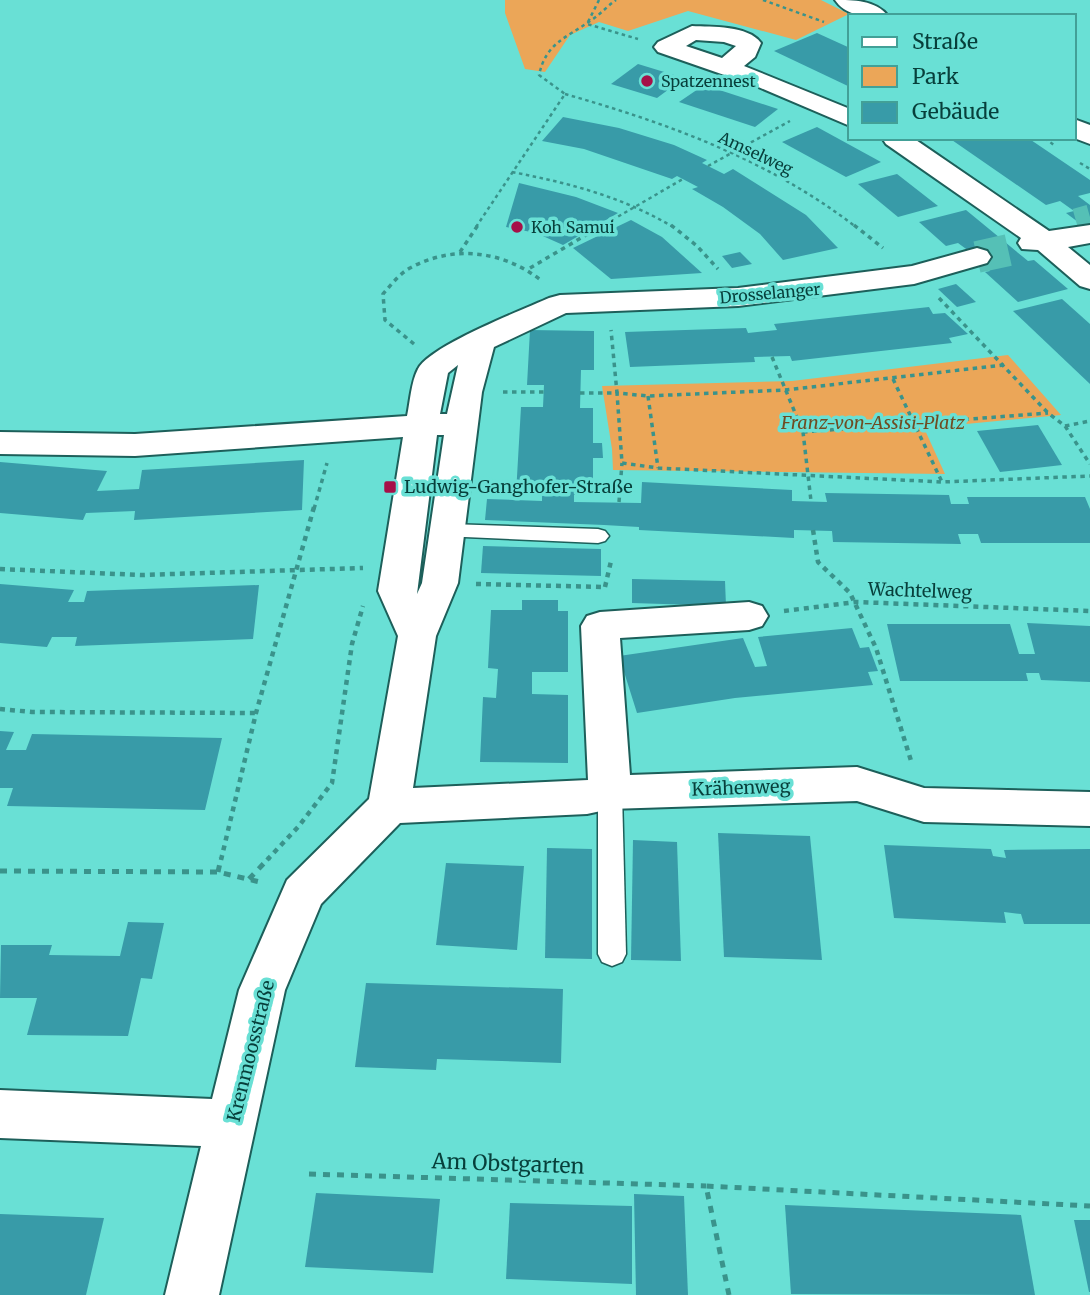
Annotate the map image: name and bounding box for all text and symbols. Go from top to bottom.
legend [848,14,1076,140]
text: Straße [912,28,978,55]
text: Park [912,63,959,90]
place label: Spatzennest [661,71,757,91]
marker: Spatzennest [639,73,655,89]
text: Gebäude [912,98,999,125]
street label: Amselweg [715,127,797,179]
place label: Koh Samui [531,217,615,237]
marker: Koh Samui [509,219,525,235]
street label: Drosselanger [719,279,821,307]
park label: Franz-von-Assisi-Platz [780,411,966,434]
place label: Ludwig-Ganghofer-Straße [404,475,633,498]
marker: Ludwig-Ganghofer-Straße [382,479,398,495]
street label: Wachtelweg [867,577,973,604]
street label: Krähenweg [691,774,791,801]
street label: Krenmoosstraße [222,978,279,1124]
street label: Am Obstgarten [430,1147,585,1180]

